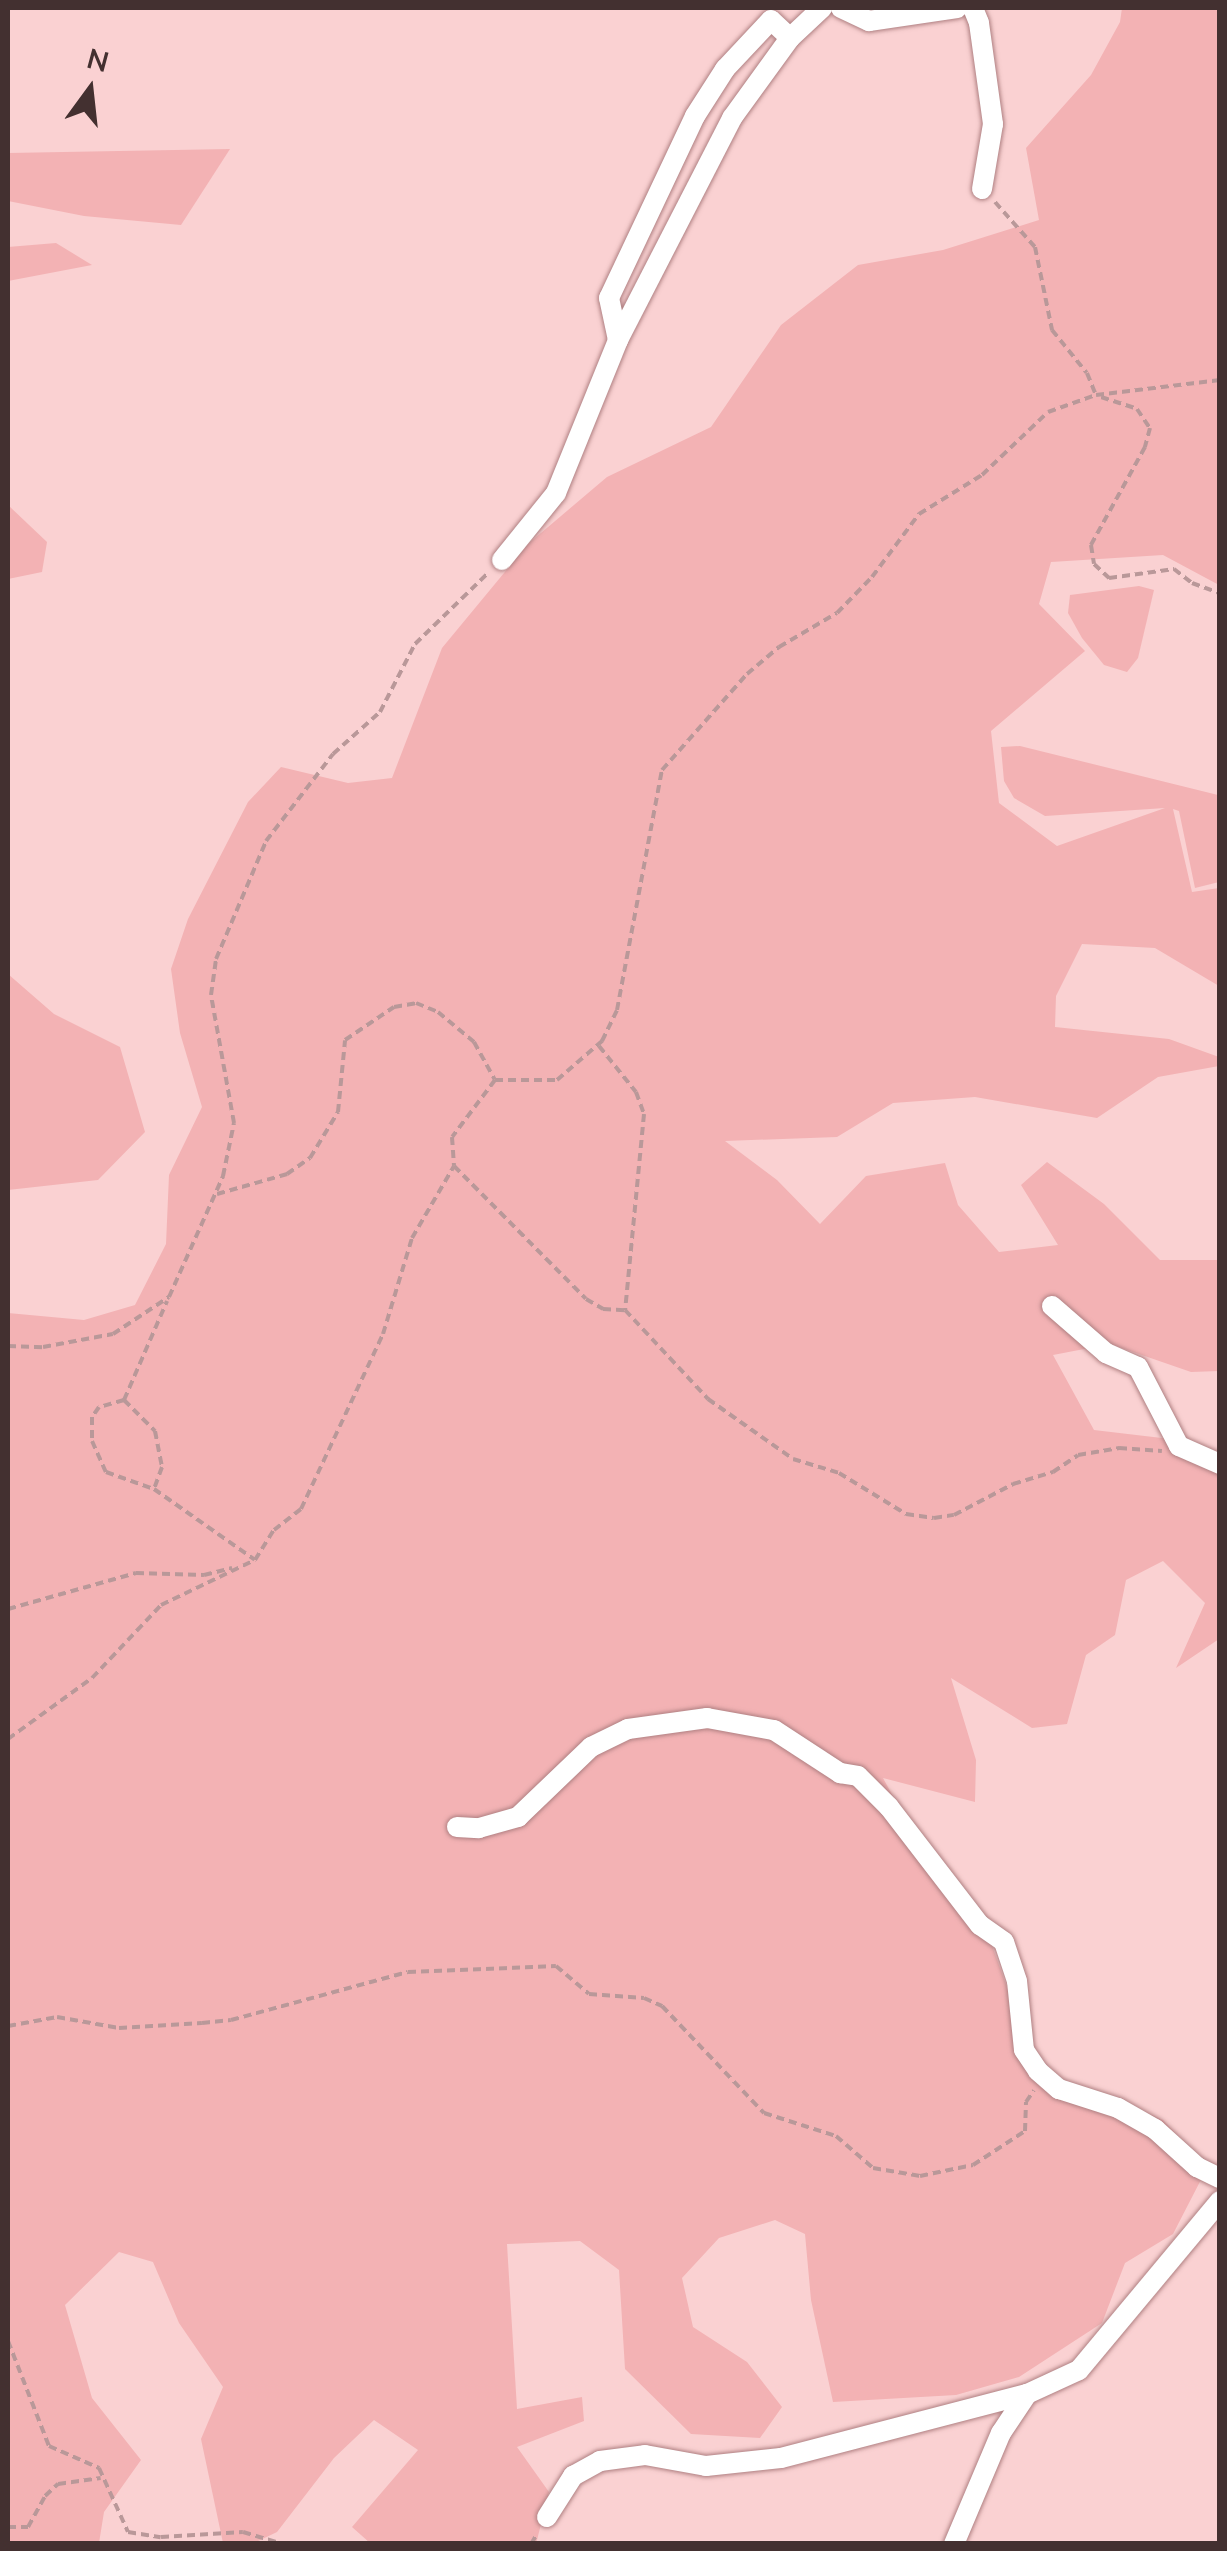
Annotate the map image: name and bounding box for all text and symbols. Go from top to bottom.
north arrow [40,40,140,140]
text: N [83,40,113,82]

